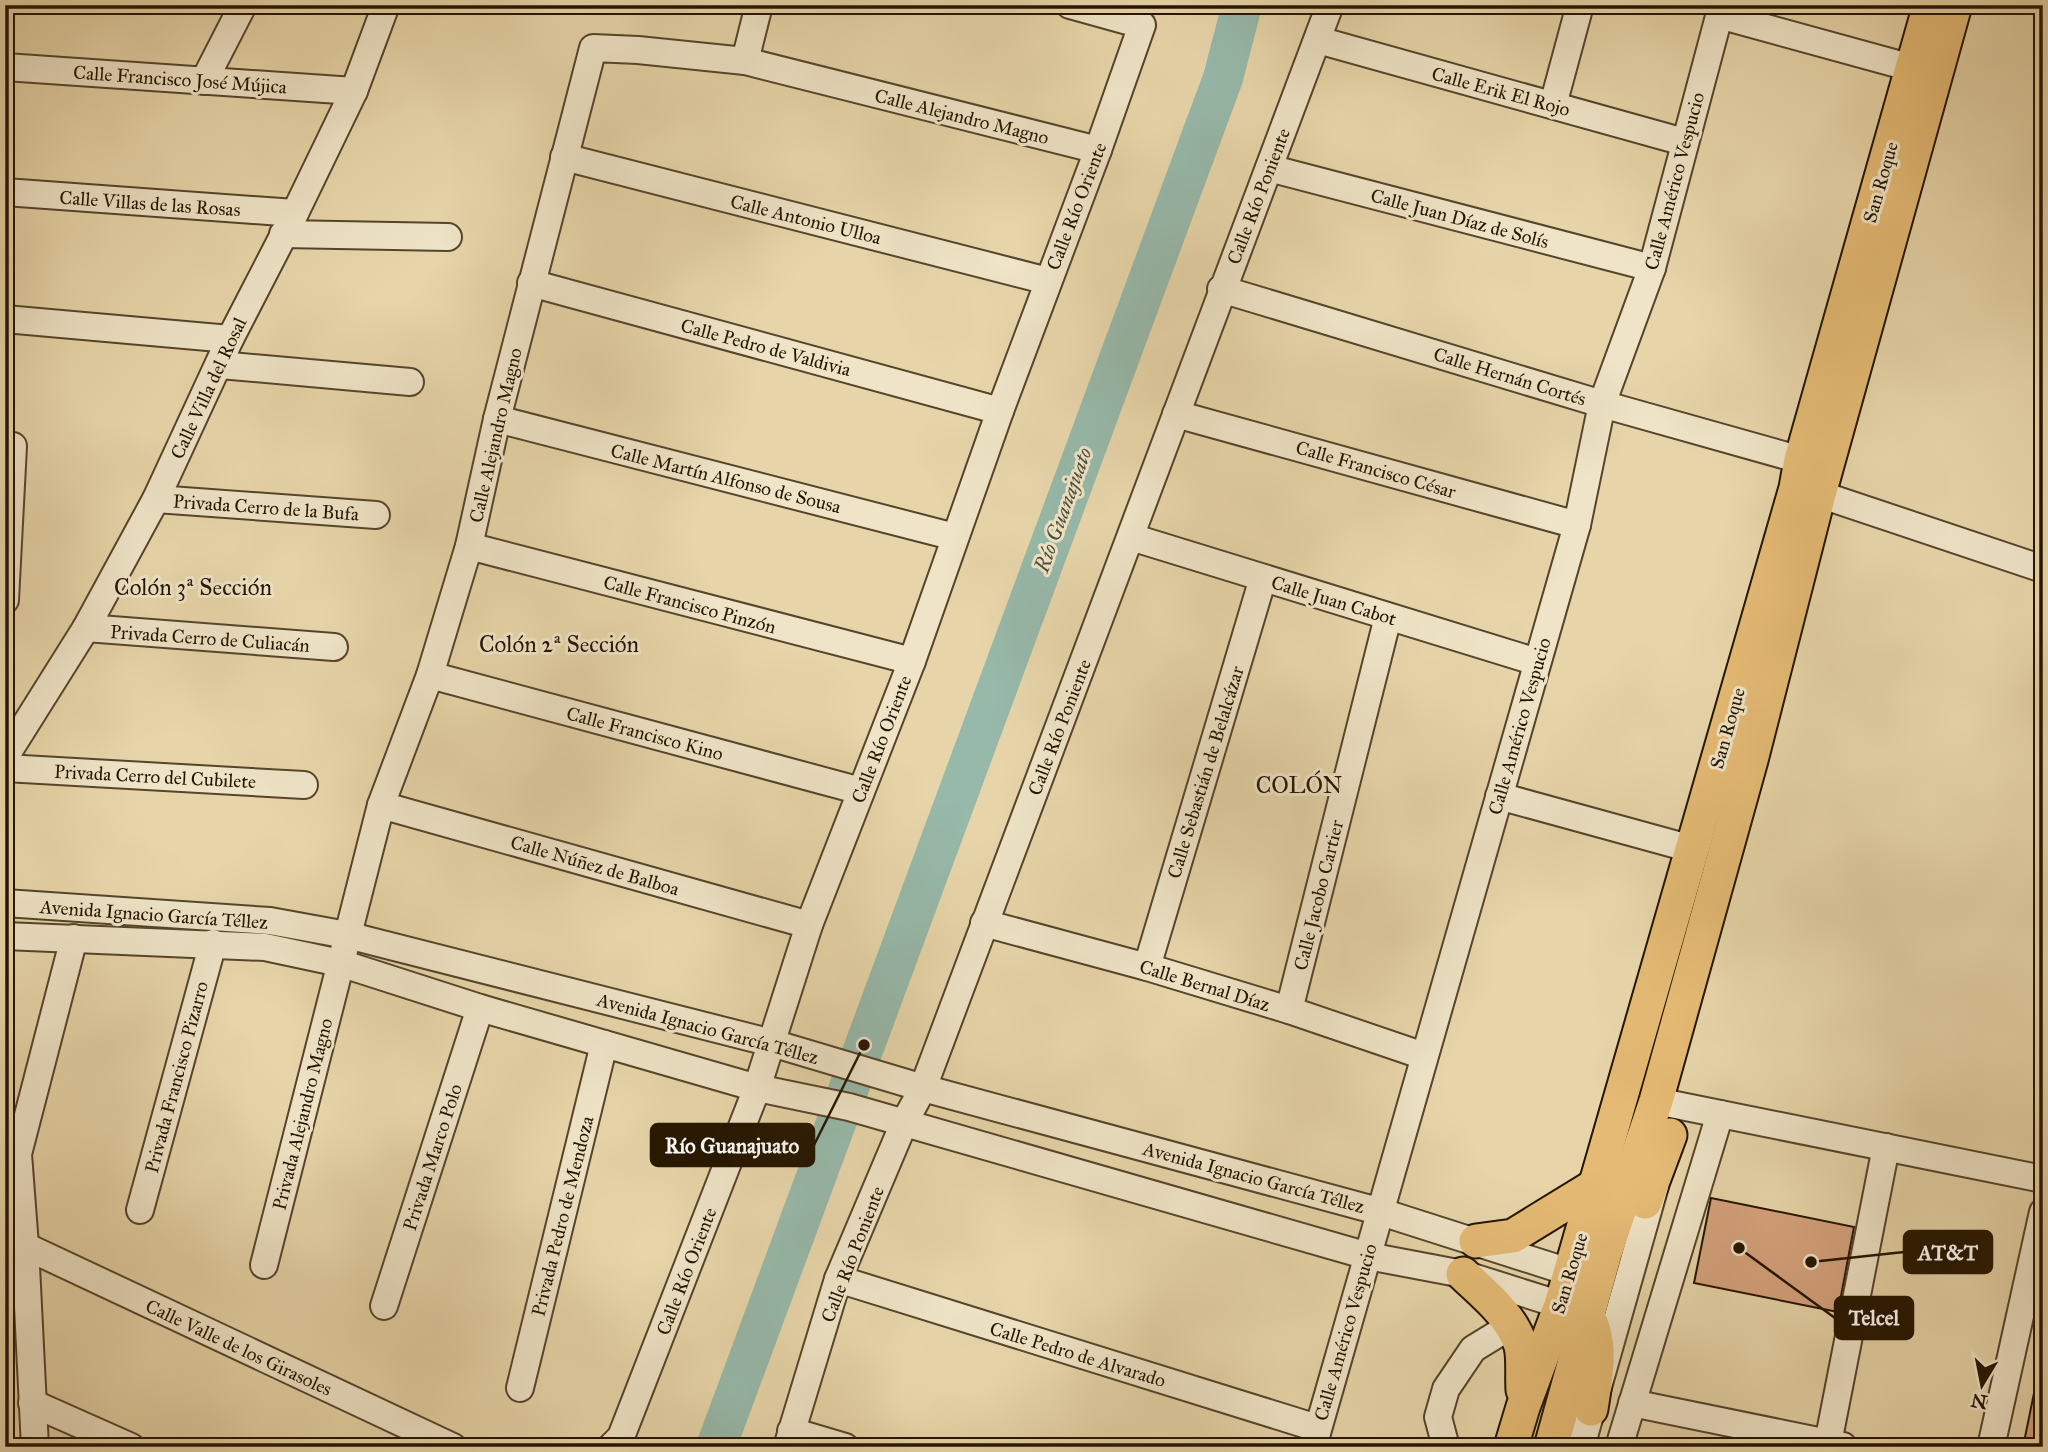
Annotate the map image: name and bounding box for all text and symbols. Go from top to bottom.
street label: Calle Francisco José Mújica [72,61,288,99]
street label: Calle Erik El Rojo [1429,62,1573,121]
street label: Calle Alejandro Magno [872,84,1052,150]
street label: Calle Américo Vespucio [1640,89,1709,273]
street label: Calle Río Poniente [1222,125,1295,267]
street label: Calle Río Oriente [1042,139,1111,273]
street label: San Roque [1858,139,1904,226]
street label: Calle Juan Díaz de Solís [1368,184,1552,254]
street label: Calle Villas de las Rosas [59,186,241,221]
street label: Calle Antonio Ulloa [728,190,885,250]
street label: Calle Villa del Rosal [166,313,252,463]
street label: Calle Pedro de Valdivia [678,314,854,382]
street label: Calle Hernán Cortés [1431,342,1589,411]
street label: Calle Alejandro Magno [464,345,528,525]
street label: Calle Francisco César [1293,436,1459,504]
street label: Calle Martín Alfonso de Sousa [608,439,844,518]
water label: Río Guanajuato [1028,444,1098,577]
street label: Privada Cerro de la Bufa [172,490,361,526]
street label: Calle Francisco Pinzón [601,570,779,639]
street label: Calle Juan Cabot [1268,571,1399,631]
district label: Colón 3ª Sección [114,573,272,601]
street label: Privada Cerro de Culiacán [110,620,310,657]
district label: Colón 2ª Sección [479,630,639,658]
street label: Calle Américo Vespucio [1483,635,1556,817]
street label: Calle Río Poniente [1023,656,1096,798]
street label: Calle Sebastián de Belalcázar [1162,662,1249,881]
street label: Calle Río Oriente [847,672,916,806]
street label: San Roque [1705,685,1751,772]
street label: Calle Francisco Kino [564,702,726,766]
street label: Privada Cerro del Cubilete [53,760,257,793]
district label: COLÓN [1256,770,1342,799]
street label: Calle Jacobo Cartier [1289,817,1349,973]
street label: Calle Núñez de Balboa [508,830,683,901]
street label: Avenida Ignacio García Téllez [38,895,269,935]
street label: Calle Bernal Díaz [1137,955,1273,1016]
street label: Privada Francisco Pizarro [140,978,213,1176]
street label: Avenida Ignacio García Téllez [593,988,821,1070]
street label: Privada Alejandro Magno [267,1015,339,1213]
street label: Privada Marco Polo [398,1081,467,1233]
street label: Privada Pedro de Mendoza [526,1113,599,1319]
callout: Río Guanajuato [651,1124,814,1166]
text: Río Guanajuato [665,1133,800,1159]
street label: Avenida Ignacio García Téllez [1139,1137,1367,1219]
street label: Calle Río Poniente [816,1183,889,1325]
street label: Calle Río Oriente [652,1204,721,1338]
street label: San Roque [1546,1230,1594,1317]
callout: AT&T [1904,1231,1992,1273]
text: AT&T [1916,1240,1979,1266]
street label: Calle Américo Vespucio [1309,1241,1382,1423]
street label: Calle Valle de los Girasoles [142,1294,336,1401]
callout: Telcel [1835,1297,1913,1339]
text: Telcel [1848,1305,1900,1331]
street label: Calle Pedro de Alvarado [987,1317,1169,1392]
north arrow [1946,1350,2016,1420]
text: N [1969,1389,1989,1414]

